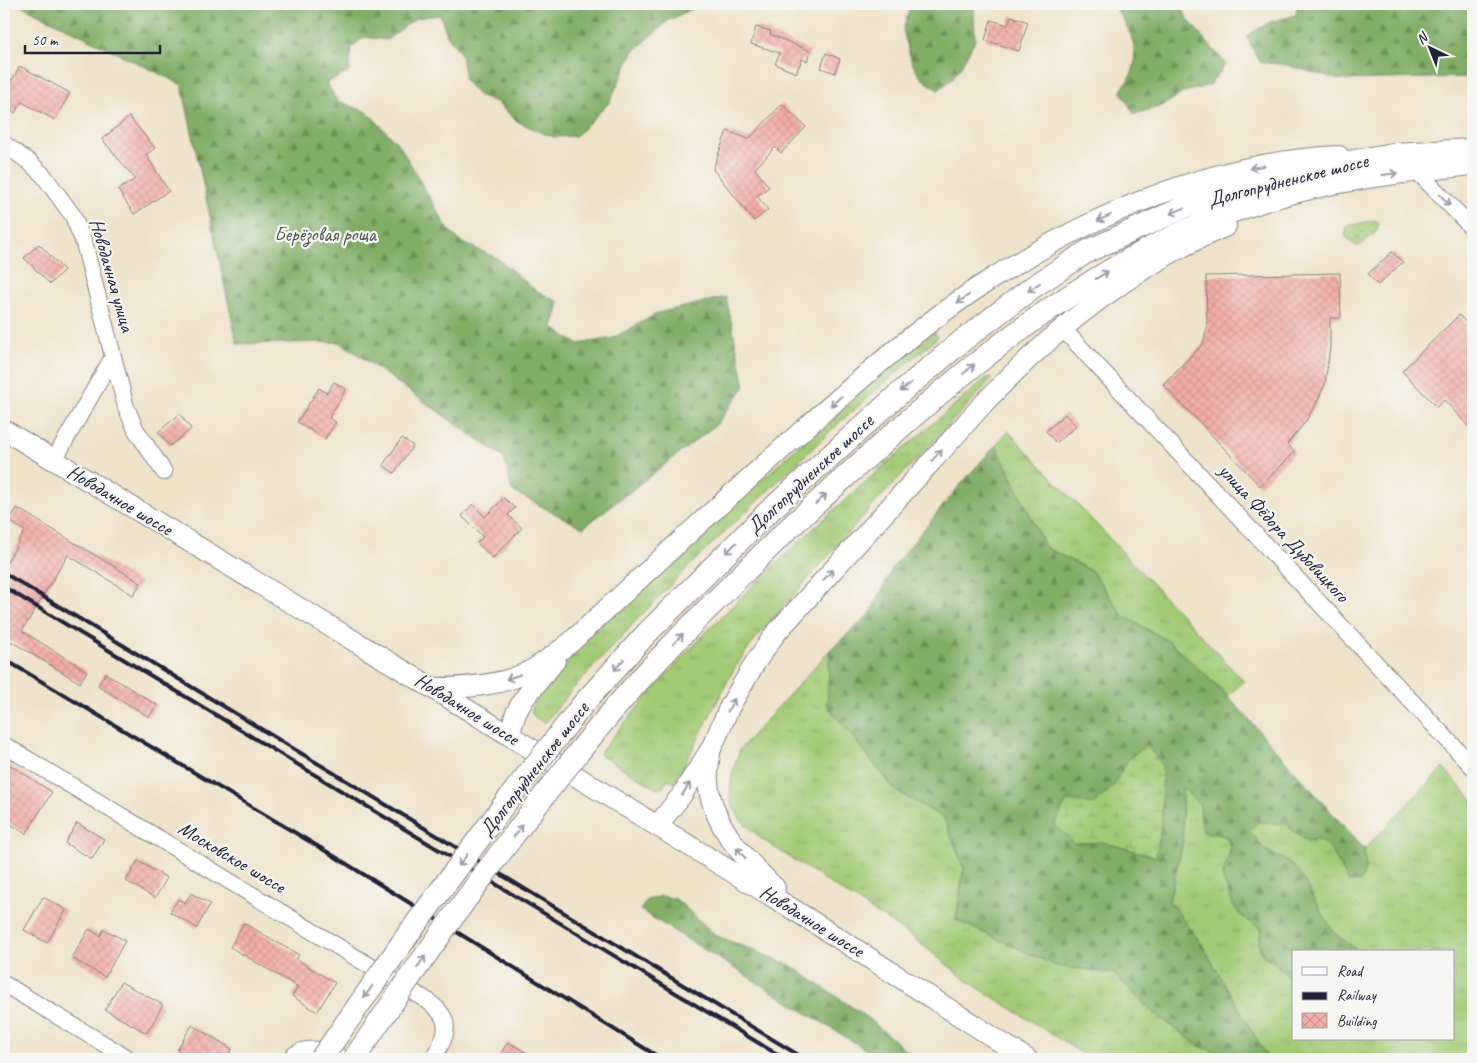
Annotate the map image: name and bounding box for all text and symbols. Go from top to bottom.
scale bar [25,22,160,54]
north arrow [1404,22,1454,72]
text: N [1413,28,1432,48]
text: 50 m [32,31,59,50]
street label: Долгопрудненское шоссе [1205,148,1372,212]
one-way arrow [1250,162,1266,172]
one-way arrow [1381,169,1397,179]
one-way arrow [1438,193,1450,205]
one-way arrow [1170,206,1185,216]
one-way arrow [1097,214,1112,223]
street label: Новодачная улица [84,215,141,336]
park label: Берёзовая роща [274,222,378,248]
one-way arrow [1094,270,1109,280]
one-way arrow [1027,282,1041,292]
one-way arrow [956,294,970,304]
one-way arrow [963,364,976,375]
one-way arrow [900,382,913,393]
one-way arrow [830,395,843,406]
street label: Долгопрудненское шоссе [741,408,880,539]
one-way arrow [932,449,943,462]
street label: улица Фёдора Дубовицкого [1213,458,1355,608]
street label: Новодачное шоссе [63,459,178,542]
one-way arrow [814,494,827,505]
one-way arrow [725,542,738,554]
one-way arrow [822,569,834,582]
one-way arrow [672,634,684,646]
one-way arrow [613,658,624,671]
street label: Новодачное шоссе [410,667,525,752]
one-way arrow [505,673,521,683]
street label: Долгопрудненское шоссе [474,696,595,841]
one-way arrow [727,698,736,713]
one-way arrow [681,782,691,796]
street label: Московское шоссе [174,815,291,899]
one-way arrow [513,824,523,838]
one-way arrow [736,846,747,859]
one-way arrow [458,853,468,867]
street label: Новодачное шоссе [755,879,870,964]
legend [1292,950,1454,1040]
one-way arrow [416,956,427,969]
text: Road [1337,962,1364,981]
one-way arrow [363,985,373,999]
text: Railway [1337,986,1378,1005]
text: Building [1337,1012,1377,1031]

